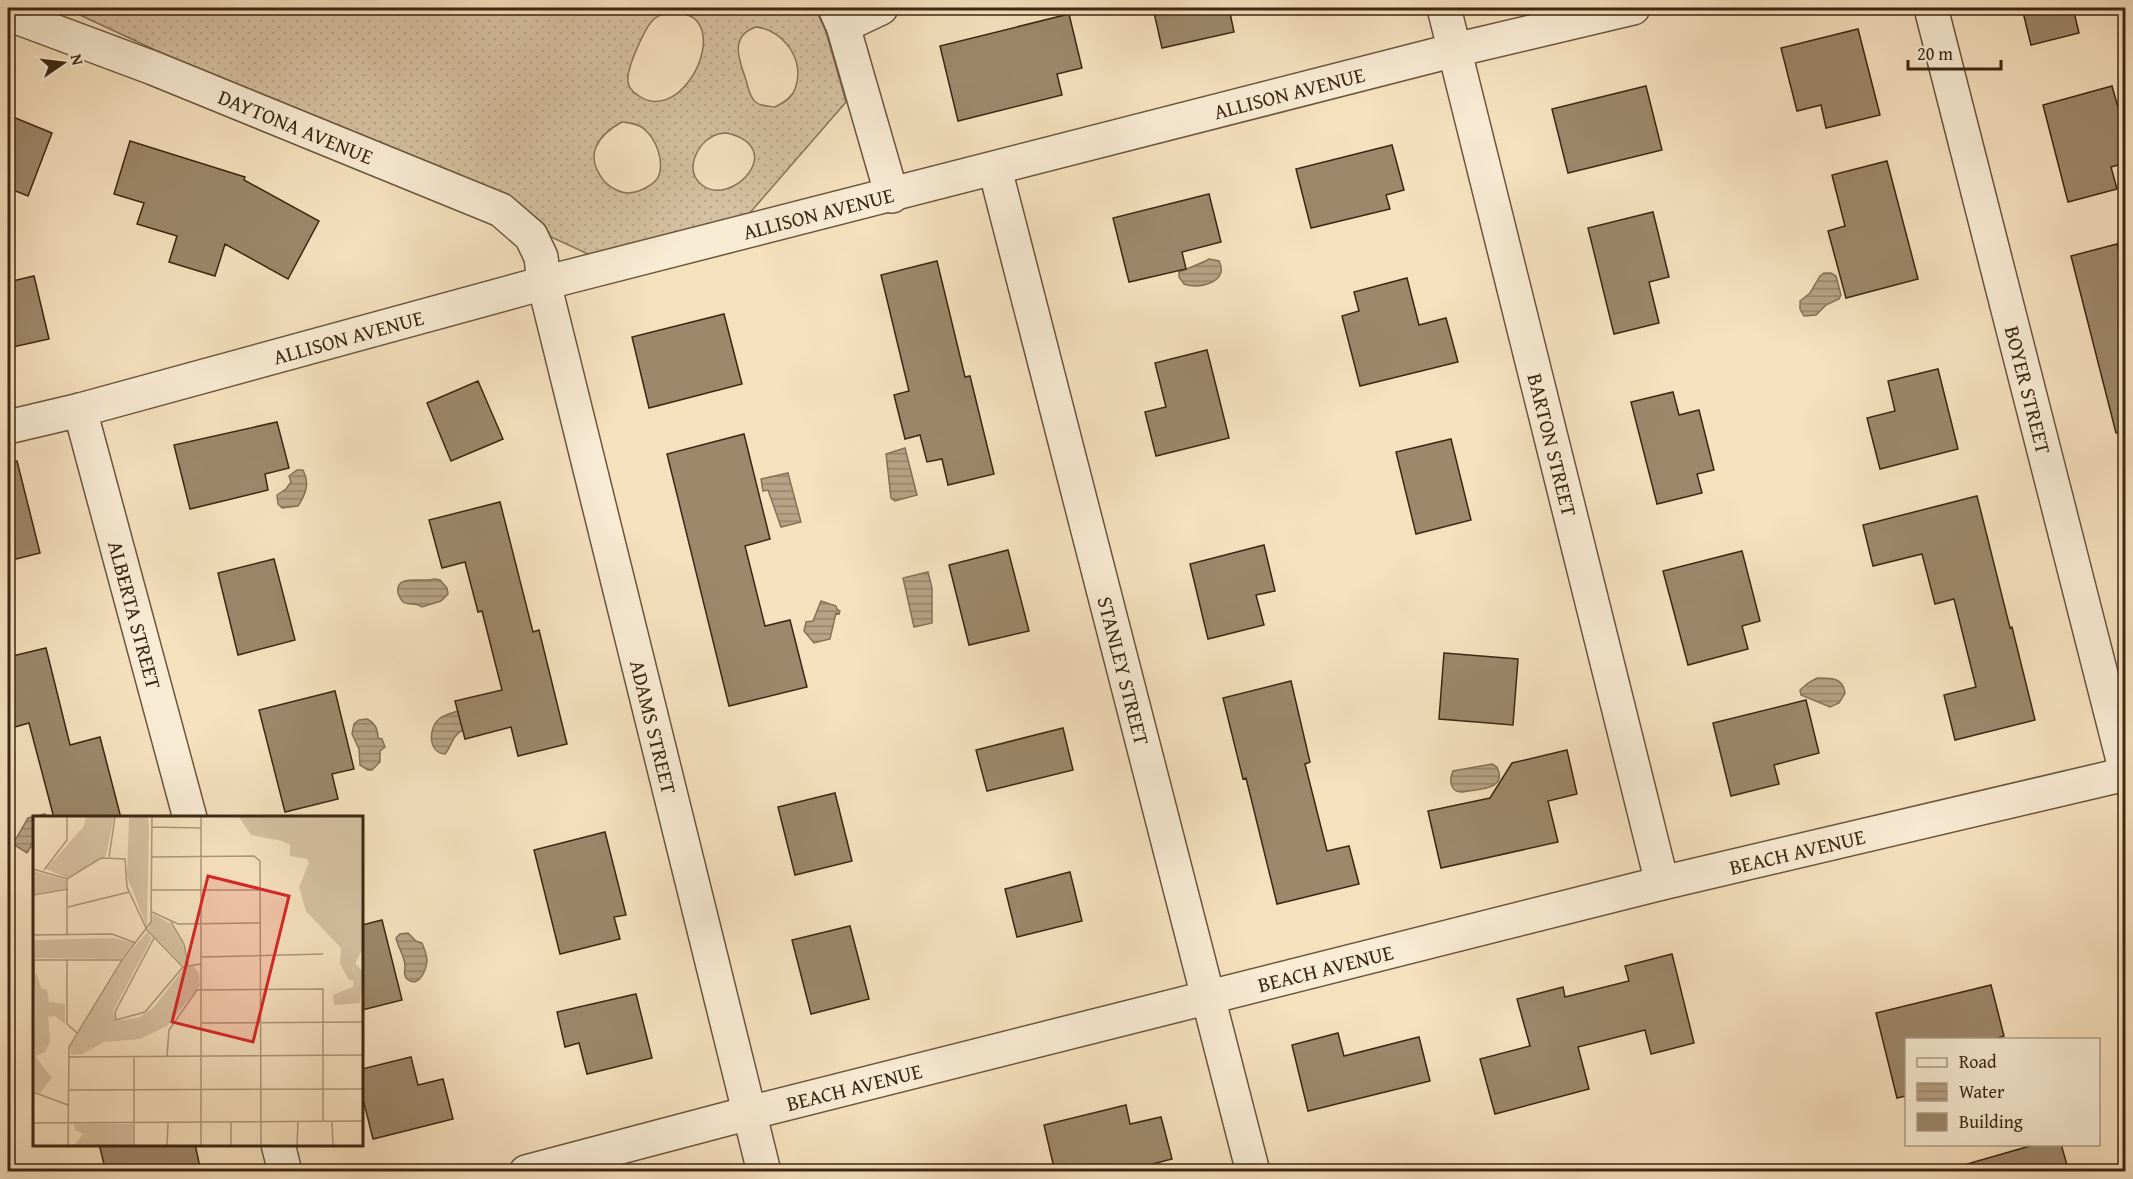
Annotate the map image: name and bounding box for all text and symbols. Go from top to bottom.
north arrow [33,33,93,93]
scale bar [1908,33,2001,71]
text: 20 m [1917,40,1953,67]
text: N [65,51,91,68]
street label: ALLISON AVENUE [1210,58,1368,127]
street label: DAYTONA AVENUE [214,81,378,172]
street label: ALLISON AVENUE [739,179,897,247]
street label: ALLISON AVENUE [269,301,427,372]
street label: BOYER STREET [1997,322,2060,457]
street label: BARTON STREET [1520,370,1586,520]
street label: ALBERTA STREET [100,537,170,692]
street label: STANLEY STREET [1090,593,1158,749]
street label: ADAMS STREET [622,657,685,797]
inset map [33,816,363,1146]
street label: BEACH AVENUE [1726,820,1869,882]
street label: BEACH AVENUE [1254,936,1397,1000]
legend [1905,1038,2100,1146]
text: Road [1959,1048,1997,1075]
street label: BEACH AVENUE [783,1054,925,1119]
text: Water [1959,1078,2005,1105]
text: Building [1959,1108,2023,1135]

